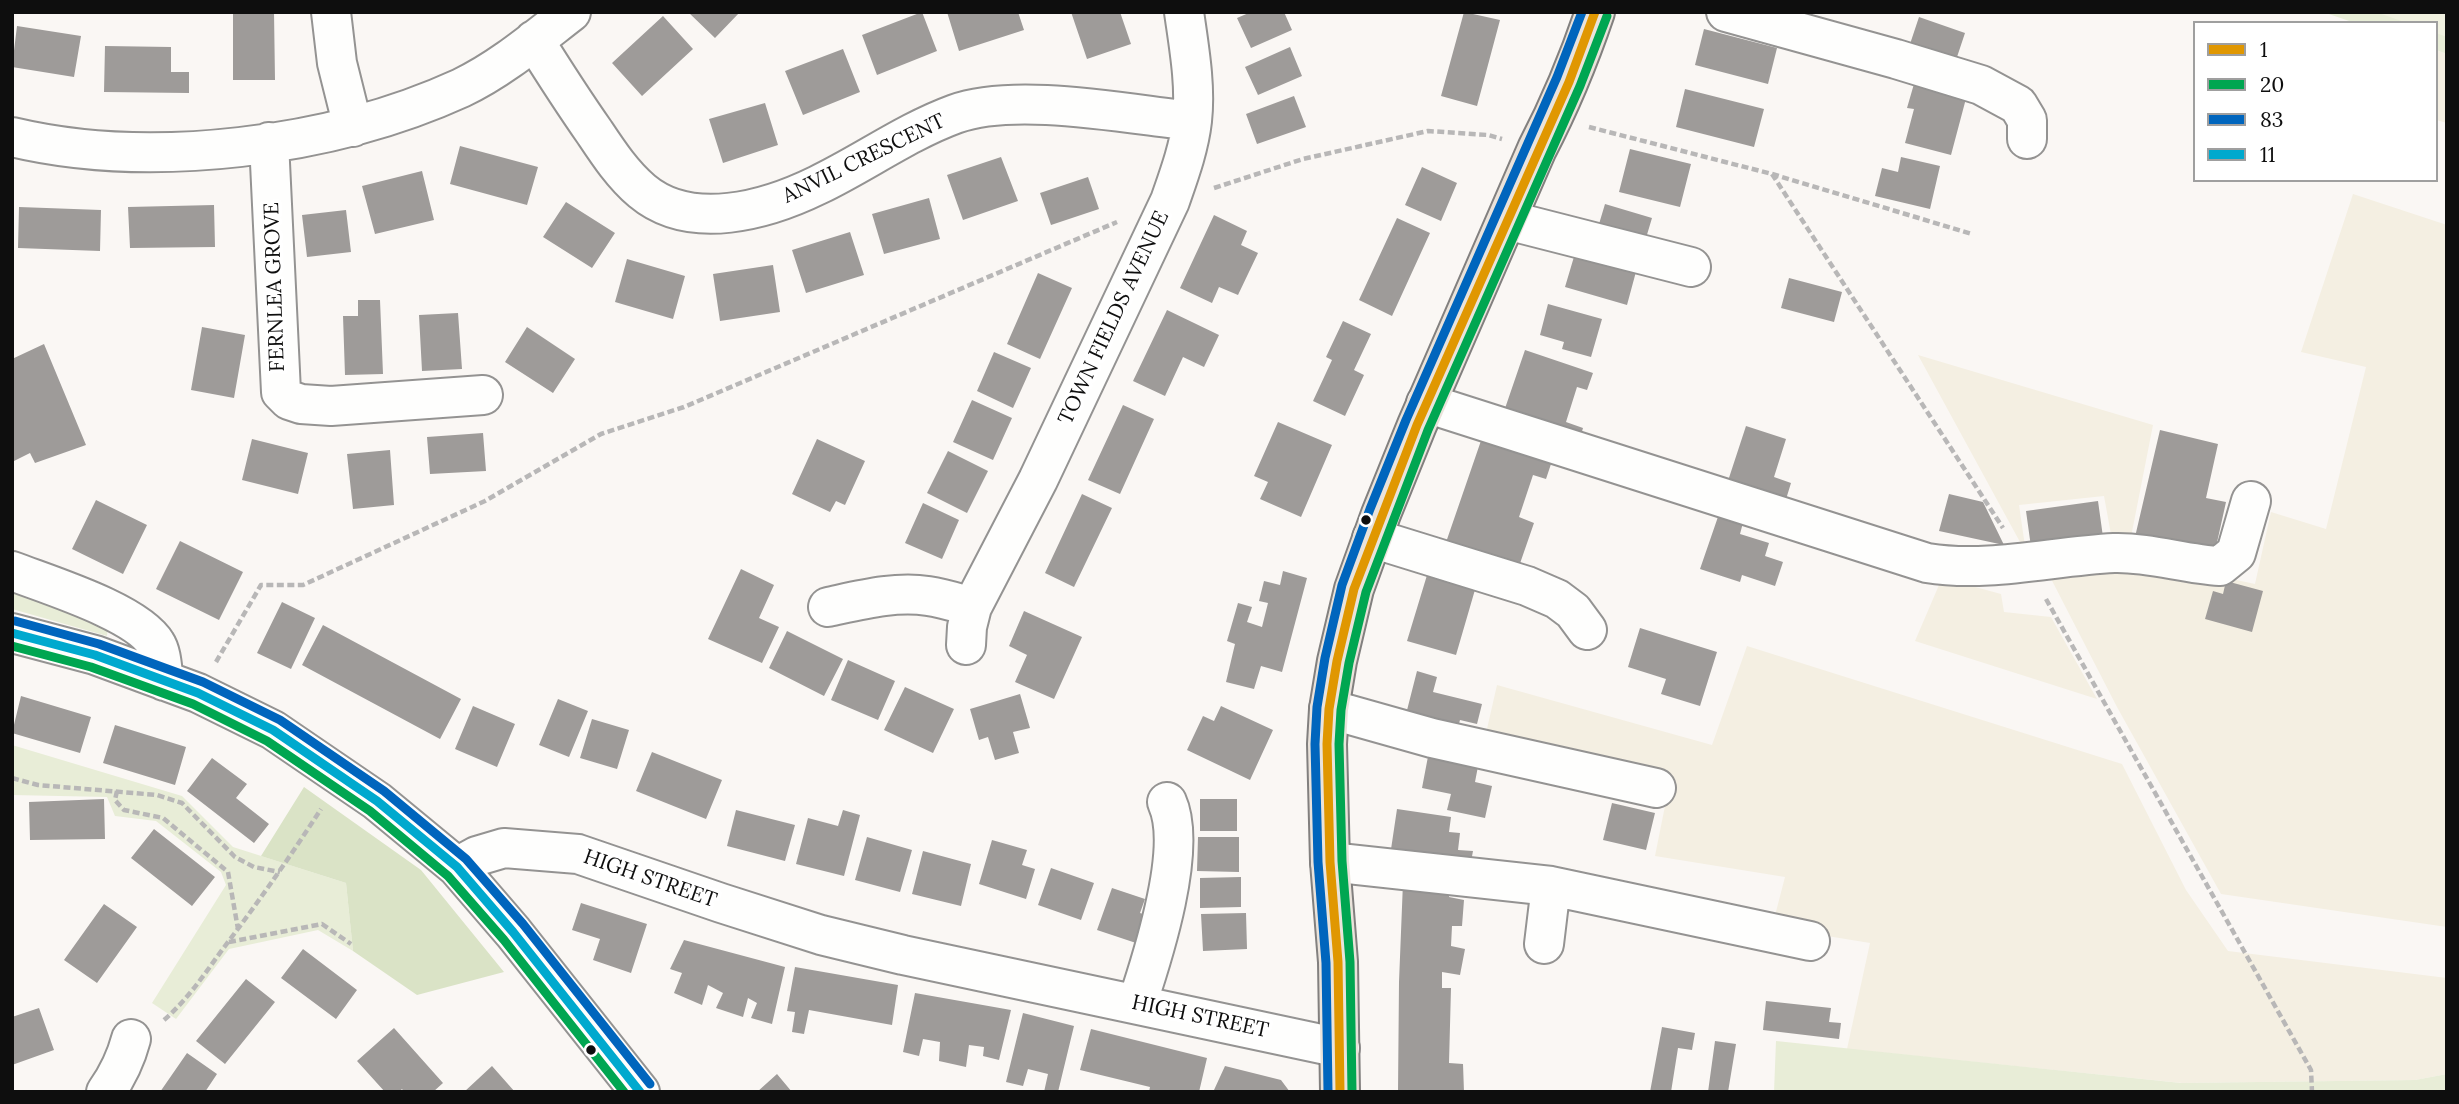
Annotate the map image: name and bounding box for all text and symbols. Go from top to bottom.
legend [2193,21,2438,182]
text: 1 [2260,36,2268,63]
text: 20 [2260,71,2284,98]
text: 83 [2260,106,2284,133]
street label: ANVIL CRESCENT [779,109,949,209]
text: 11 [2260,141,2275,168]
street label: FERNLEA GROVE [259,202,291,372]
street label: TOWN FIELDS AVENUE [1053,207,1175,429]
unlabelled marker [1359,513,1373,527]
street label: HIGH STREET [580,844,720,914]
street label: HIGH STREET [1129,990,1271,1044]
unlabelled marker [584,1043,598,1057]

